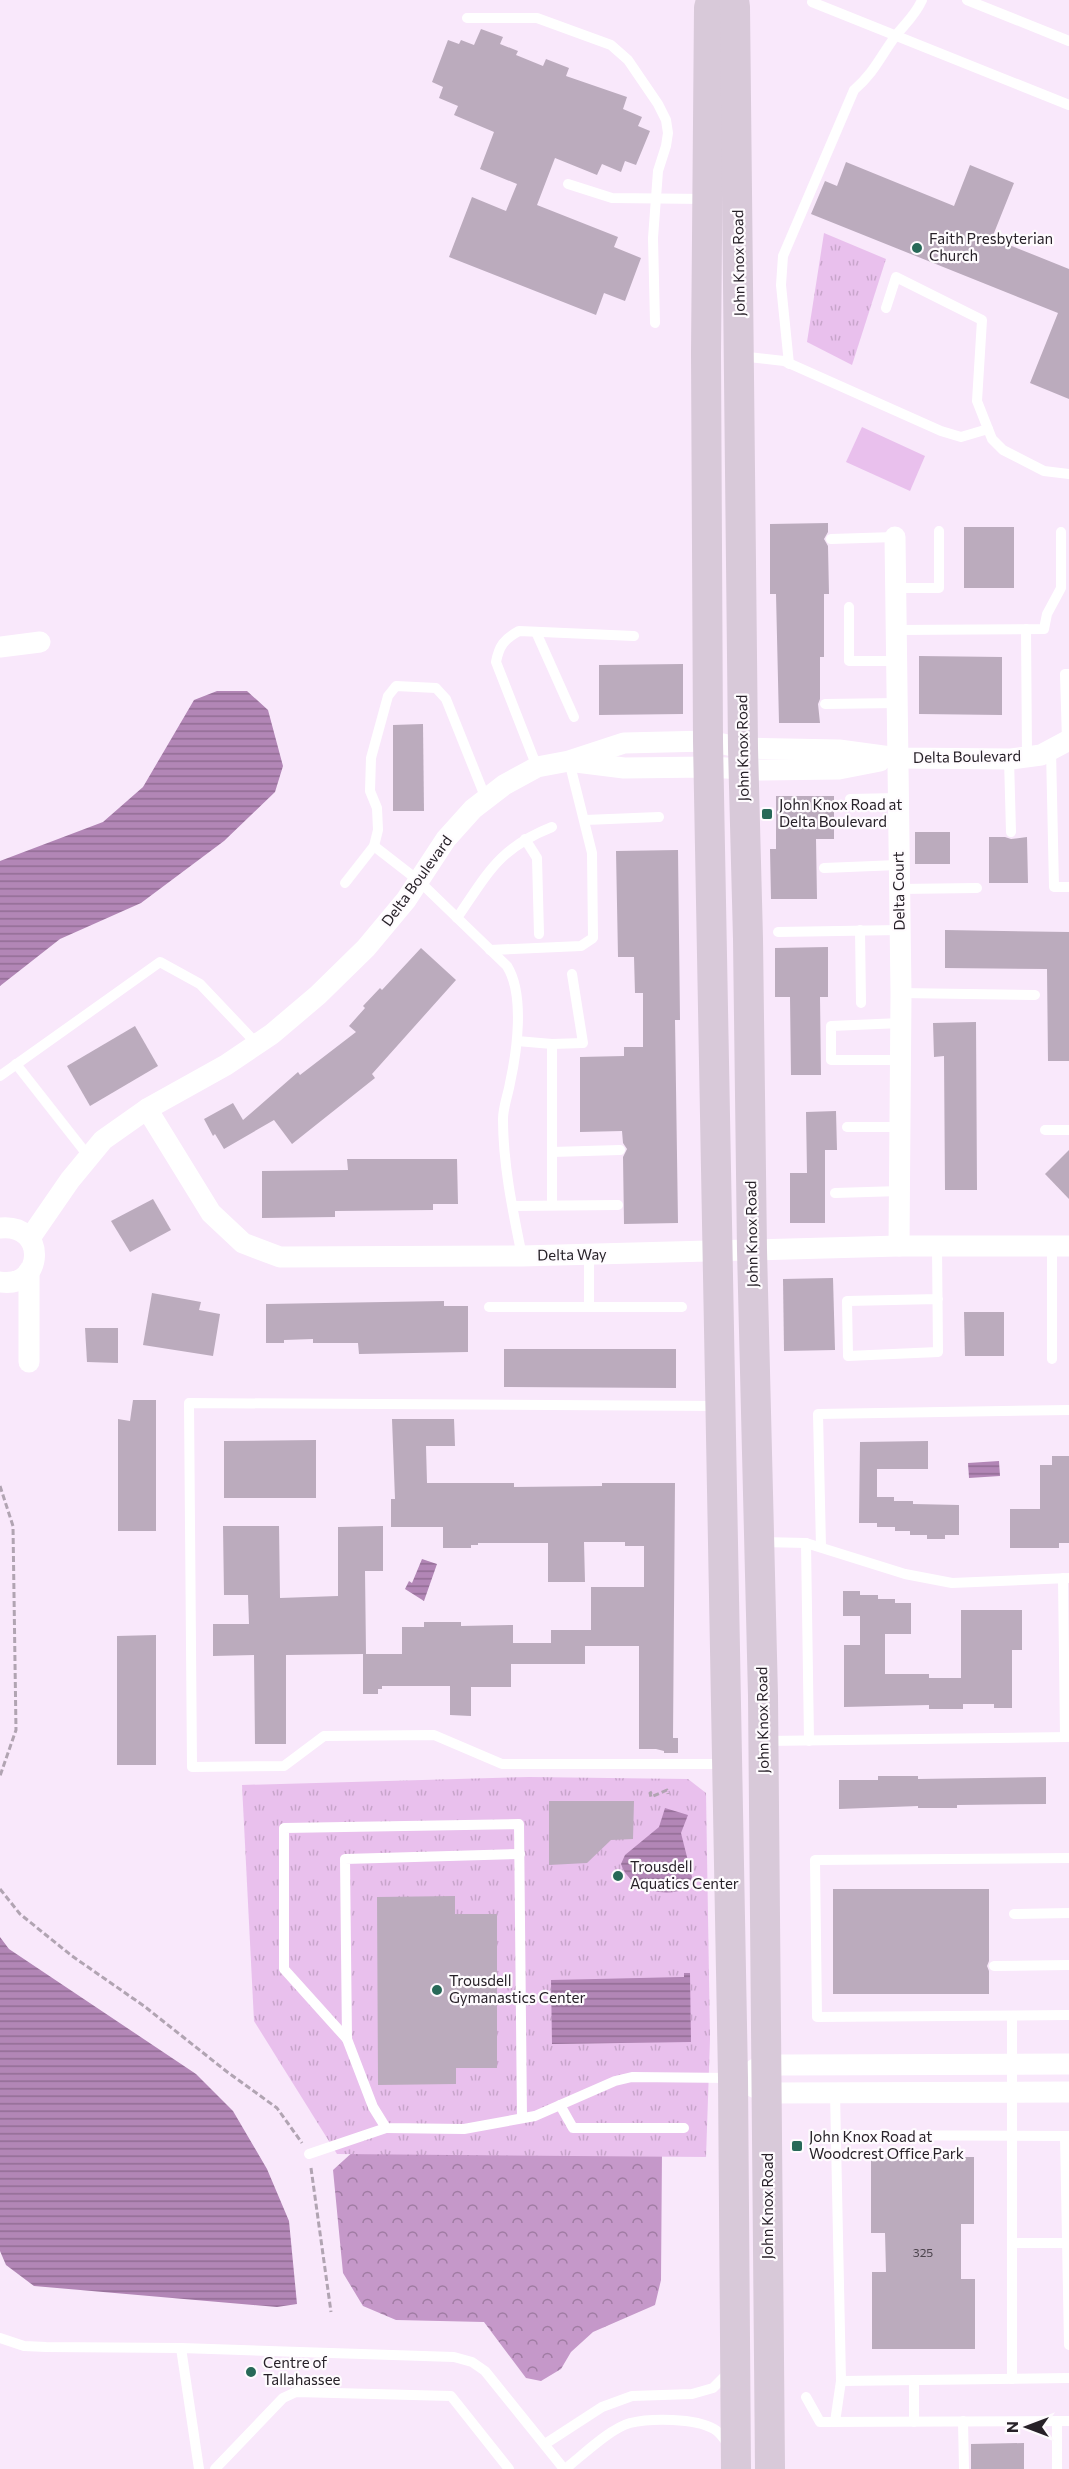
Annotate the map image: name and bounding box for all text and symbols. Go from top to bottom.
street label: John Knox Road [728,210,748,316]
place label: Faith Presbyterian Church [929,229,1053,264]
marker: Faith Presbyterian Church [910,241,924,255]
street label: John Knox Road [732,695,752,801]
street label: Delta Boulevard [913,746,1021,766]
place label: John Knox Road at Delta Boulevard [779,795,902,830]
marker: John Knox Road at Delta Boulevard [760,807,774,821]
street label: Delta Boulevard [377,831,455,929]
street label: Delta Court [888,851,908,931]
street label: John Knox Road [741,1181,761,1287]
street label: Delta Way [537,1244,607,1264]
street label: John Knox Road [752,1667,772,1773]
place label: Trousdell Aquatics Center [630,1857,739,1892]
marker: Trousdell Aquatics Center [611,1869,625,1883]
place label: Trousdell Gymanastics Center [449,1971,585,2006]
marker: Trousdell Gymanastics Center [430,1983,444,1997]
place label: John Knox Road at Woodcrest Office Park [809,2127,964,2162]
marker: John Knox Road at Woodcrest Office Park [790,2139,804,2153]
street label: John Knox Road [758,2153,776,2259]
house number: 325 [913,2245,933,2259]
place label: Centre of Tallahassee [263,2353,341,2388]
marker: Centre of Tallahassee [244,2365,258,2379]
north arrow [997,2397,1057,2457]
text: N [1002,2421,1021,2433]

